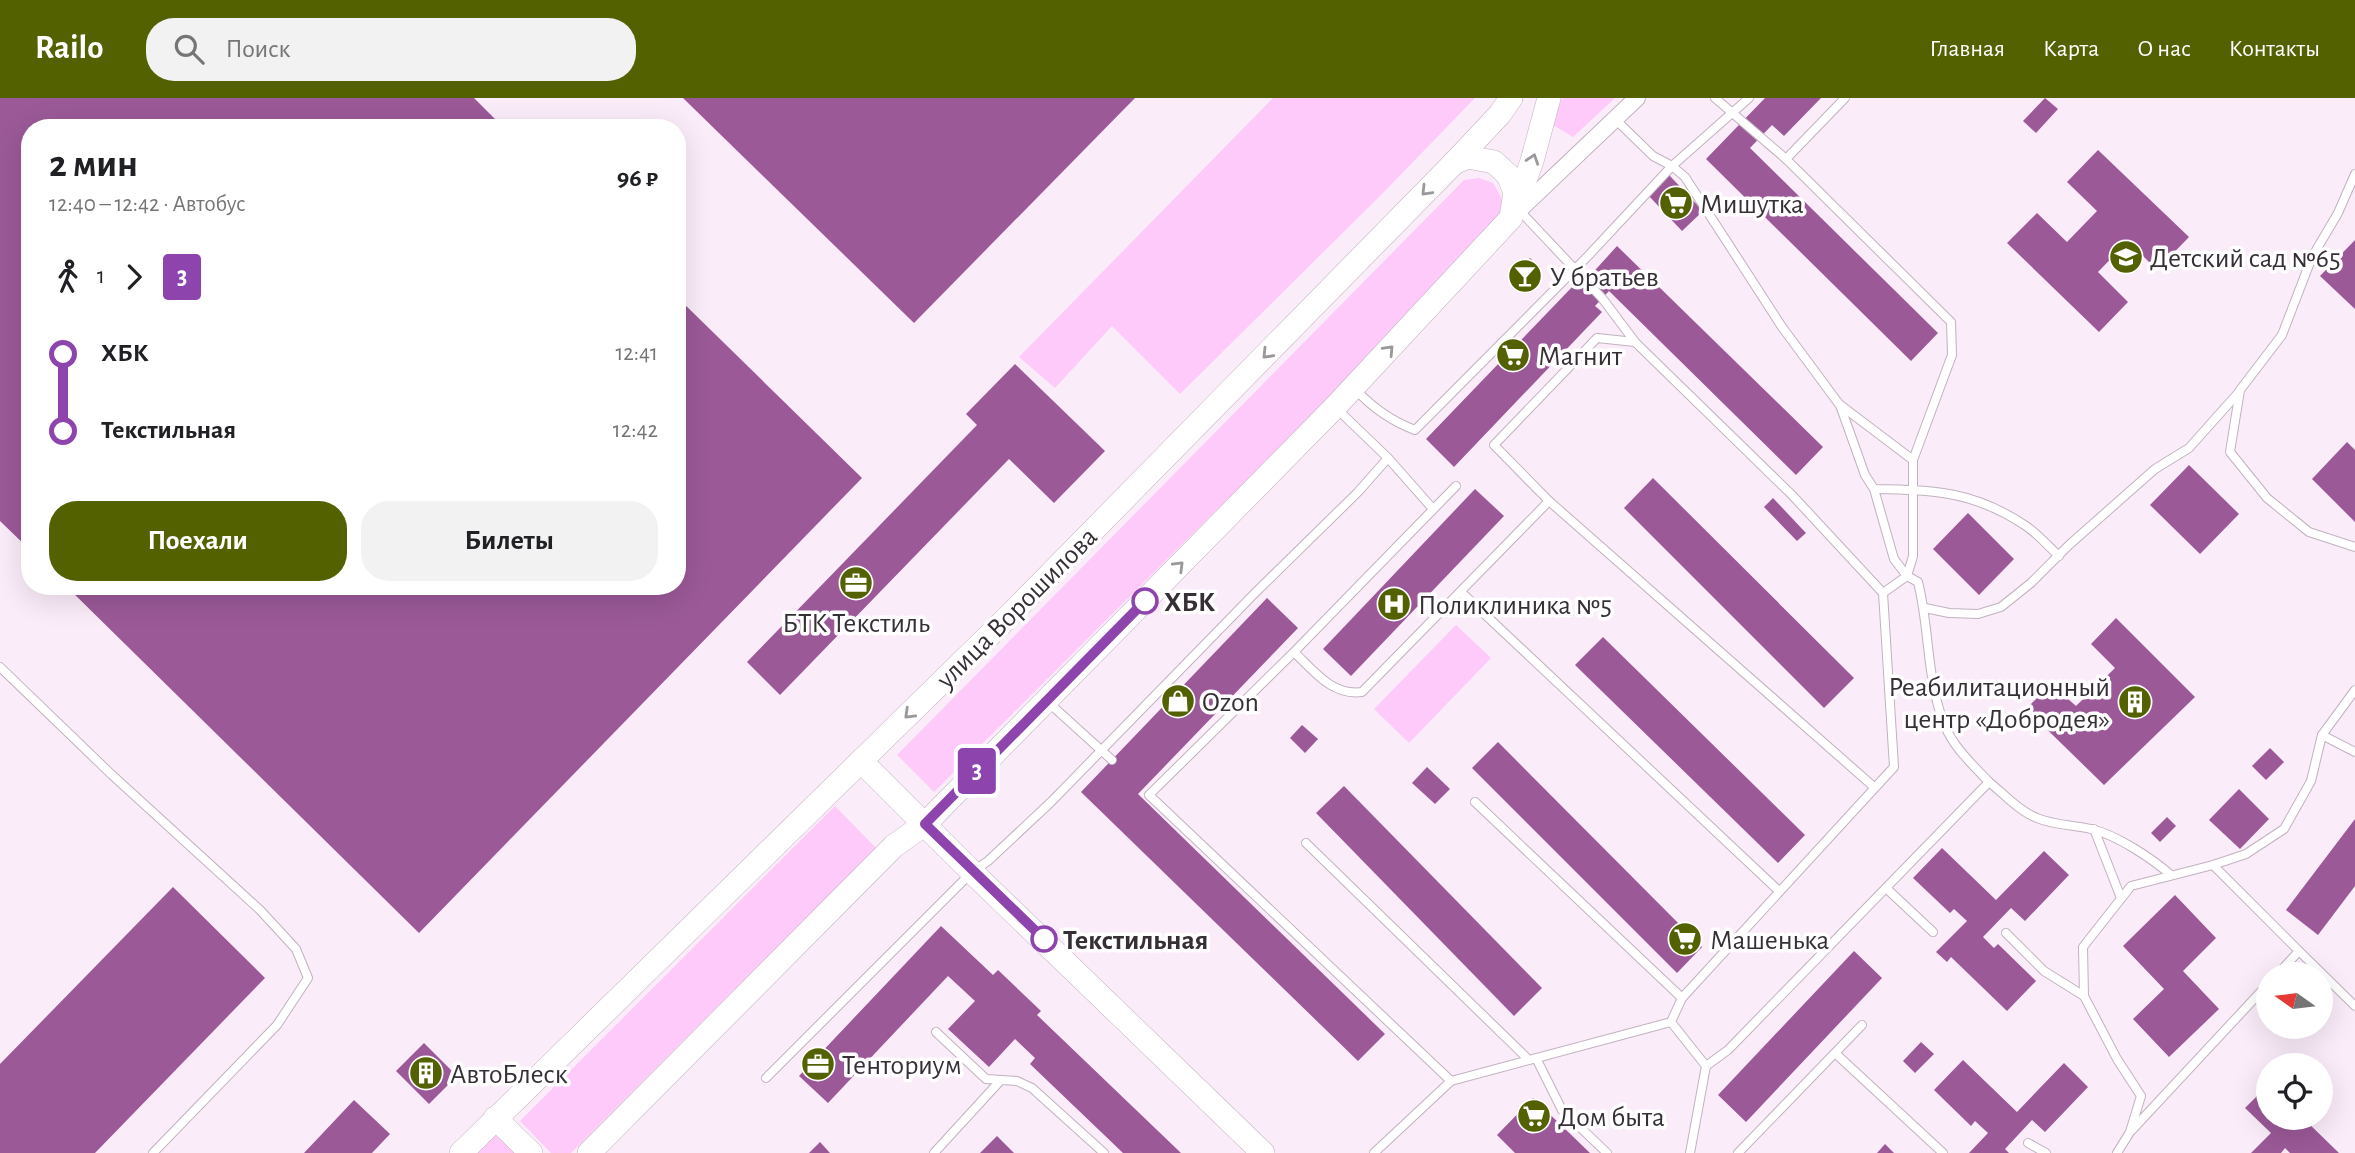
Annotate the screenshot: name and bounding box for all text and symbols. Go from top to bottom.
search box [146,18,636,81]
icon: search [170,30,208,68]
text: Railo [35,32,104,65]
text: Поиск [226,36,291,62]
text: Главная [1930,37,2005,61]
text: Карта [2043,37,2099,61]
text: О нас [2137,37,2191,61]
text: Контакты [2229,37,2320,61]
text: 2 мин [49,146,138,184]
one-way arrow [1524,153,1539,165]
text: 96 ₽ [617,165,658,191]
one-way arrow [1422,183,1434,195]
supermarket icon: Мишутка [1657,184,1695,222]
place label: Мишутка [1700,191,1804,219]
text: 12:40 – 12:42 · Автобус [49,193,246,216]
school or university icon: Детский сад №65 [2107,238,2145,276]
place label: Детский сад №65 [2150,245,2341,273]
bar icon: У братьев [1506,257,1544,295]
icon: walk [49,258,87,296]
icon: forward [115,258,153,296]
place label: У братьев [1550,264,1659,292]
text: 1 [97,265,105,288]
text: 3 [177,265,187,289]
supermarket icon: Магнит [1494,336,1532,374]
text: ХБК [101,340,149,366]
text: 12:41 [615,342,658,365]
place label: Магнит [1538,343,1623,371]
one-way arrow [1262,345,1275,358]
one-way arrow [1380,345,1393,358]
text: Текстильная [101,417,236,443]
text: 12:42 [613,419,658,442]
button: Поехали [49,501,347,581]
button: Билеты [361,501,658,581]
street label: улица Ворошилова [931,523,1103,695]
one-way arrow [1171,562,1183,574]
office icon: БТК Текстиль [837,564,875,602]
hospital icon: Поликлиника №5 [1375,585,1413,623]
marker: ХБК [1132,588,1158,614]
place label: ХБК [1164,589,1215,617]
place label: Поликлиника №5 [1418,592,1612,620]
place label: БТК Текстиль [782,610,930,638]
place label: Реабилитационный центр «Добродея» [1888,674,2110,734]
shop icon: Ozon [1159,682,1197,720]
building icon: Реабилитационный центр «Добродея» [2116,683,2154,721]
place label: Ozon [1202,689,1259,717]
one-way arrow [904,706,917,719]
line badge: 3 [954,748,1000,794]
text: 3 [972,759,982,783]
supermarket icon: Машенька [1666,920,1704,958]
marker: Текстильная [1031,926,1057,952]
place label: Текстильная [1063,927,1208,955]
place label: Машенька [1710,927,1829,955]
north arrow [2256,962,2333,1040]
map controls [2256,962,2333,1130]
office icon: Тенториум [799,1045,837,1083]
place label: Тенториум [842,1052,962,1080]
button: locate [2256,1053,2333,1130]
building icon: АвтоБлеск [407,1054,445,1092]
place label: АвтоБлеск [450,1061,568,1089]
supermarket icon: Дом быта [1515,1097,1553,1135]
place label: Дом быта [1558,1104,1665,1132]

